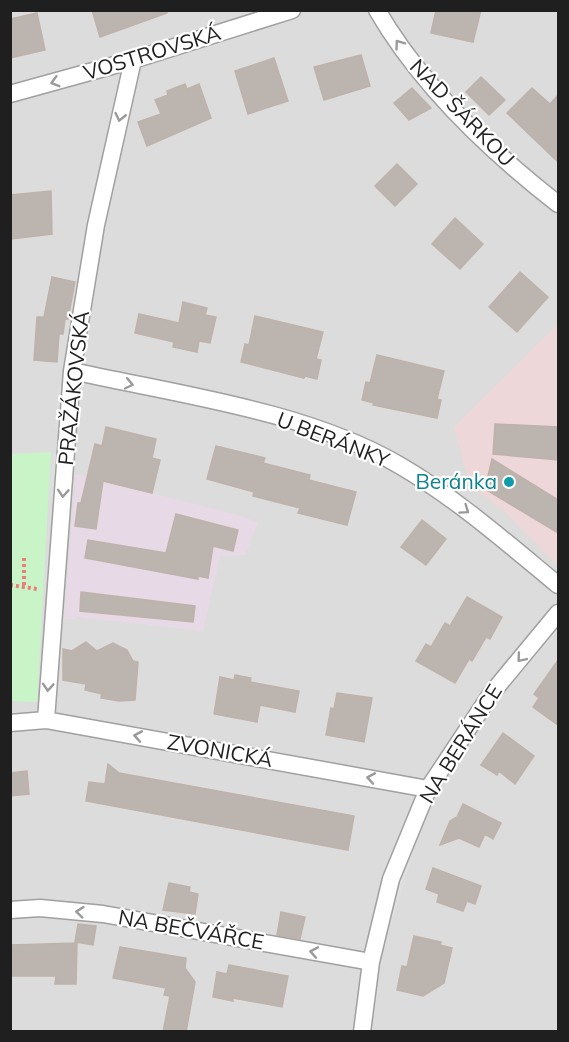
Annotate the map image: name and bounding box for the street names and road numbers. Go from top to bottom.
street label: VOSTROVSKÁ [80,19,224,85]
street label: NAD ŠÁRKOU [405,53,521,172]
street label: PRAŽÁKOVSKÁ [52,309,94,466]
street label: U BERÁNKY [274,406,393,472]
street label: NA BERÁNCE [413,679,507,808]
street label: ZVONICKÁ [165,728,275,772]
street label: NA BEČVÁŘCE [116,903,266,955]

